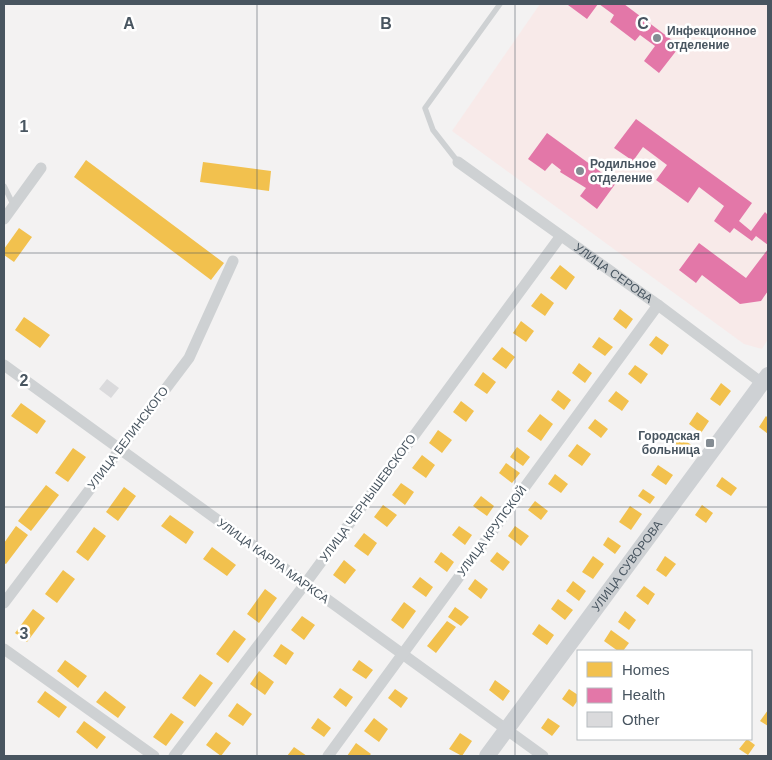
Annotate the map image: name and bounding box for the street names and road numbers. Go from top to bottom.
street label: УЛИЦА СЕРОВА [571,240,655,306]
street label: УЛИЦА БЕЛИНСКОГО [85,384,171,492]
street label: УЛИЦА ЧЕРНЫШЕВСКОГО [317,432,419,564]
street label: УЛИЦА КРУПСКОЙ [454,482,530,579]
street label: УЛИЦА КАРЛА МАРКСА [214,516,332,606]
street label: УЛИЦА СУВОРОВА [589,518,665,614]

